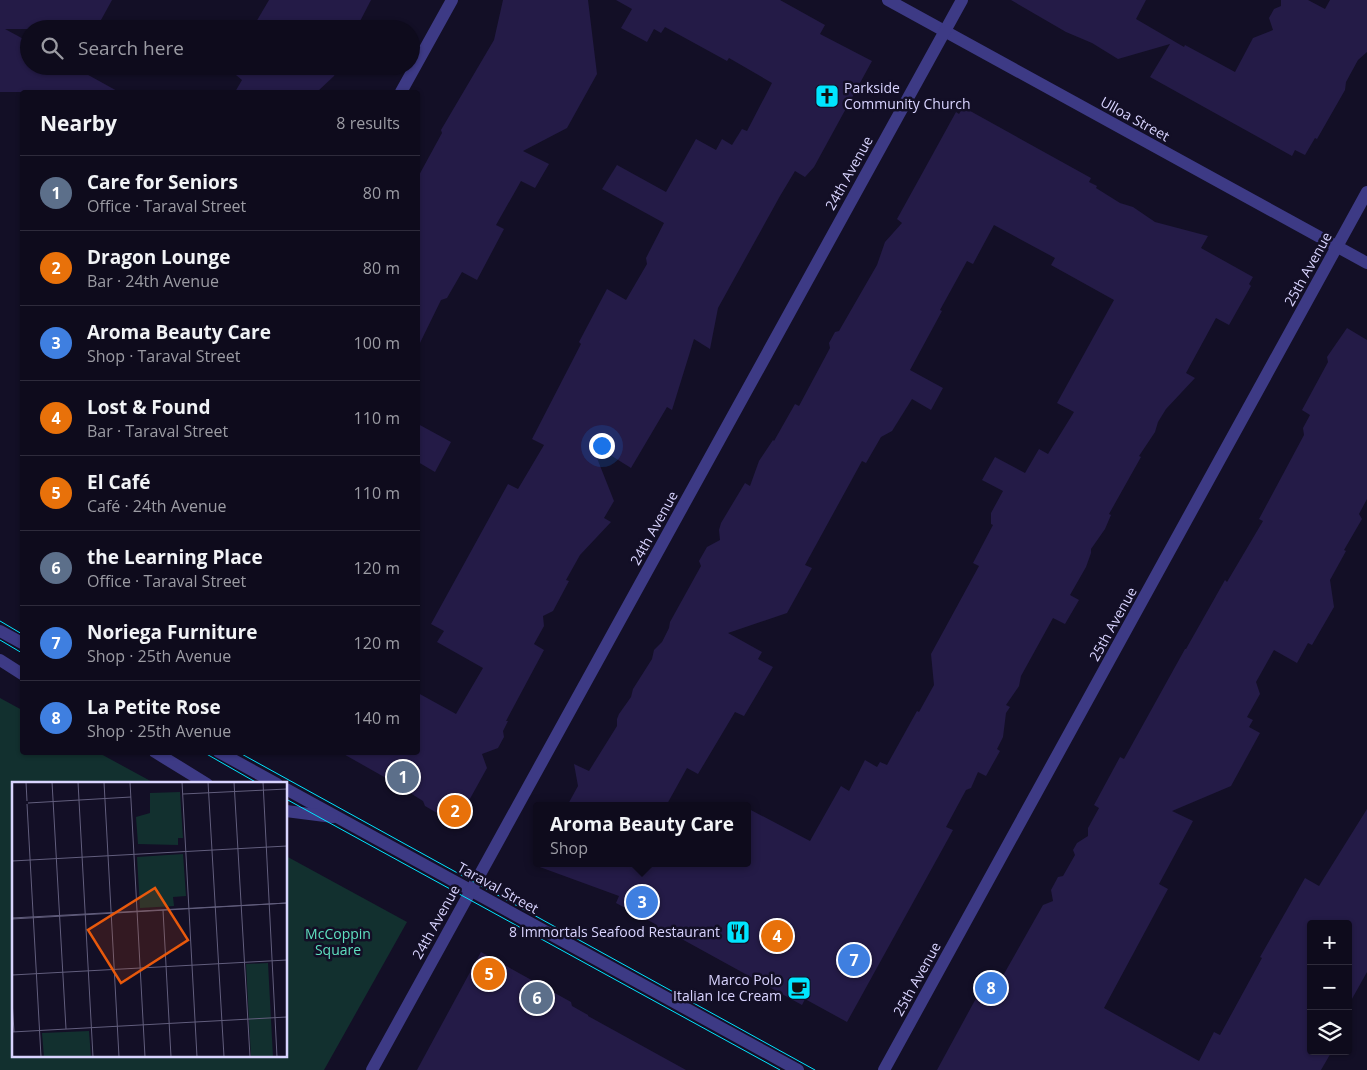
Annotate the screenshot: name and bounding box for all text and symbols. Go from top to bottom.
search box [20,20,420,75]
icon: search [38,34,66,62]
text: Search here [78,35,184,61]
place label: Parkside Community Church [844,78,971,113]
church icon: Parkside Community Church [814,83,840,109]
street label: Ulloa Street [1097,92,1173,145]
text: Nearby [40,109,117,137]
text: 8 results [336,112,400,134]
street label: 24th Avenue [820,132,877,213]
text: Care for Seniors [87,169,238,195]
text: 1 [51,182,61,204]
text: 80 m [363,182,400,204]
text: Office · Taraval Street [87,195,246,217]
street label: 25th Avenue [1279,228,1336,309]
text: Dragon Lounge [87,244,231,270]
text: 2 [51,257,61,279]
text: 80 m [363,257,400,279]
text: Bar · 24th Avenue [87,270,219,292]
text: Aroma Beauty Care [87,319,271,345]
text: 3 [51,332,61,354]
text: 100 m [354,332,400,354]
text: Shop · Taraval Street [87,345,240,367]
text: Lost & Found [87,394,211,420]
text: 4 [51,407,61,429]
text: 110 m [354,407,400,429]
text: Bar · Taraval Street [87,420,228,442]
your location [589,433,615,459]
text: El Café [87,469,151,495]
text: 5 [51,482,61,504]
text: 110 m [354,482,400,504]
street label: 24th Avenue [625,487,682,568]
text: Café · 24th Avenue [87,495,227,517]
text: the Learning Place [87,544,263,570]
text: 6 [51,557,61,579]
text: 120 m [354,557,400,579]
text: Office · Taraval Street [87,570,246,592]
street label: 25th Avenue [1084,583,1141,664]
text: Noriega Furniture [87,619,257,645]
text: 7 [51,632,61,654]
text: 120 m [354,632,400,654]
text: Shop · 25th Avenue [87,645,231,667]
text: La Petite Rose [87,694,221,720]
text: 8 [51,707,61,729]
text: 140 m [354,707,400,729]
text: Shop · 25th Avenue [87,720,231,742]
pin: 1 [387,758,419,796]
inset map [12,782,288,1058]
pin: 2 [439,792,471,830]
popup [533,802,751,867]
text: Aroma Beauty Care [550,811,734,837]
text: Shop [550,837,588,859]
street label: Taraval Street [454,857,542,918]
street label: 24th Avenue [407,881,464,962]
pin: 3 [626,883,658,921]
pin: 4 [761,917,793,955]
restaurant icon: 8 Immortals Seafood Restaurant [725,919,751,945]
map controls [1307,920,1352,1055]
button: + [1307,920,1352,965]
place label: 8 Immortals Seafood Restaurant [509,922,720,941]
park label: McCoppin Square [305,924,371,959]
street label: 25th Avenue [888,938,945,1019]
pin: 7 [838,941,870,979]
pin: 5 [473,955,505,993]
button: − [1307,965,1352,1010]
pin: 8 [975,969,1007,1007]
place label: Marco Polo Italian Ice Cream [673,970,782,1005]
cafe icon: Marco Polo Italian Ice Cream [786,975,812,1001]
pin: 6 [521,979,553,1017]
button: layers [1307,1010,1352,1055]

